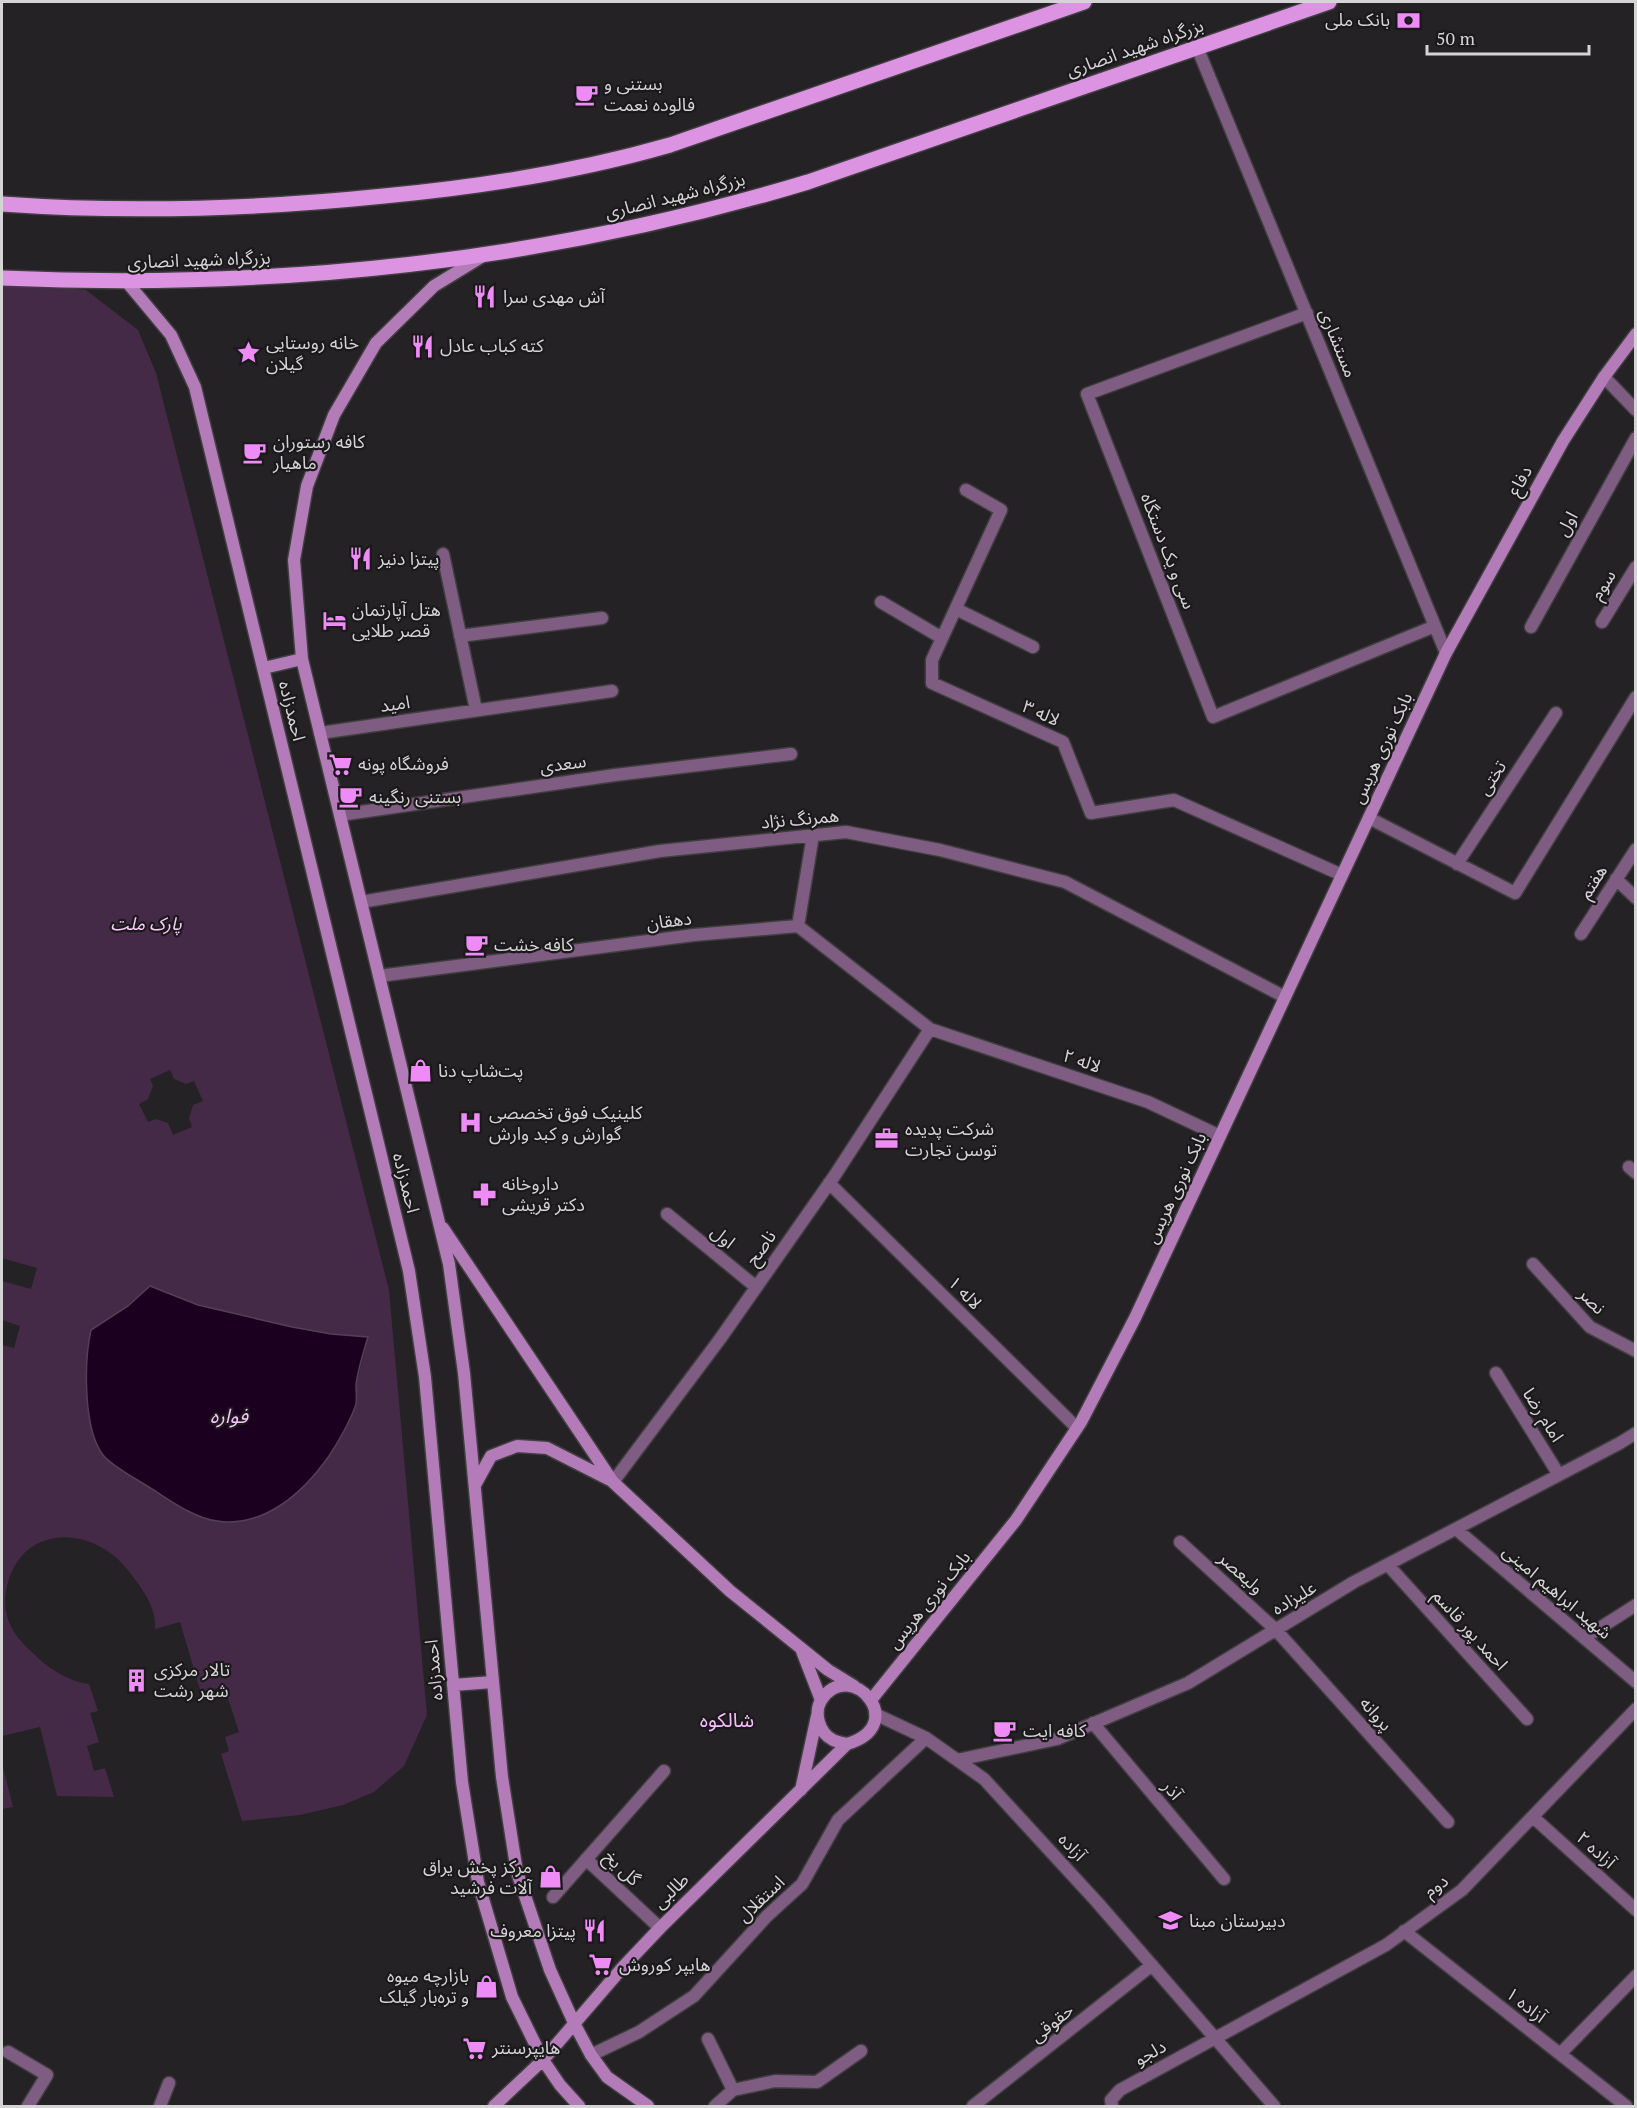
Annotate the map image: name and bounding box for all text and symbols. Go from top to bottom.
place label: بانک ملی [1325,7,1390,31]
bank icon: بانک ملی [1395,7,1421,33]
street label: بزرگراه شهید انصاری [1063,12,1206,82]
scale bar [1427,18,1589,56]
text: 50 m [1436,26,1476,50]
place label: بستنی و فالوده نعمت [604,71,695,116]
cafe icon: بستنی و فالوده نعمت [573,81,599,107]
street label: بزرگراه شهید انصاری [602,166,747,224]
street label: بزرگراه شهید انصاری [127,245,271,273]
restaurant icon: آش مهدی سرا [472,284,498,310]
place label: آش مهدی سرا [503,284,605,308]
street label: مستشاری [1314,305,1364,381]
place label: خانه روستایی گیلان [266,330,359,375]
restaurant icon: کته کباب عادل [409,333,435,359]
place label: کته کباب عادل [440,333,544,357]
place icon: خانه روستایی گیلان [235,340,261,366]
place label: کافه رستوران ماهیار [272,429,366,474]
cafe icon: کافه رستوران ماهیار [242,439,268,465]
street label: دفاع [1501,461,1540,501]
street label: سی و یک دستگاه [1136,489,1202,612]
street label: اول [1550,507,1583,540]
restaurant icon: پیتزا دنیز [347,546,373,572]
place label: پیتزا دنیز [377,546,439,570]
street label: سوم [1584,565,1623,606]
place label: هتل آپارتمان قصر طلایی [352,597,441,642]
hotel icon: هتل آپارتمان قصر طلایی [321,607,347,633]
street label: احمدزاده [274,678,312,743]
street label: بابک نوری هریس [1345,688,1417,807]
street label: امید [378,689,411,717]
street label: لاله ۳ [1019,693,1064,731]
street label: سعدی [538,748,588,778]
supermarket icon: فروشگاه پونه [327,751,353,777]
place label: فروشگاه پونه [358,751,449,775]
street label: تختی [1471,755,1511,799]
cafe icon: بستنی رنگینه [338,784,364,810]
place label: بستنی رنگینه [369,784,461,808]
street label: همرنگ نژاد [760,803,840,833]
street label: هفتم [1572,860,1614,904]
street label: دهقان [645,905,693,935]
park label: پارک ملت [110,911,182,936]
cafe icon: کافه خشت [463,932,489,958]
place label: کافه خشت [494,932,574,956]
street label: لاله ۲ [1060,1042,1104,1078]
shop icon: پت‌شاپ دنا [407,1058,433,1084]
place label: پت‌شاپ دنا [438,1058,523,1083]
place label: کلینیک فوق تخصصی گوارش و کبد وارش [489,1100,643,1145]
hospital icon: کلینیک فوق تخصصی گوارش و کبد وارش [458,1110,484,1136]
place label: شرکت پدیده توسن تجارت [905,1116,997,1161]
office icon: شرکت پدیده توسن تجارت [874,1126,900,1152]
street label: بابک نوری هریس [1139,1128,1211,1247]
street label: احمدزاده [388,1150,426,1215]
place label: داروخانه دکتر قریشی [502,1171,585,1216]
pharmacy icon: داروخانه دکتر قریشی [471,1181,497,1207]
street label: اول [706,1219,741,1253]
street label: ناصح [739,1225,783,1271]
street label: لاله ۱ [944,1270,988,1314]
street label: نصر [1573,1281,1611,1319]
street label: امام رضا [1515,1383,1570,1448]
water label: فواره [210,1402,249,1429]
street label: شهید ابراهیم امینی [1497,1539,1617,1645]
street label: بابک نوری هریس [881,1545,975,1654]
street label: ولیعصر [1213,1545,1269,1599]
street label: علیزاده [1267,1574,1320,1620]
street label: احمد پور قاسم [1426,1584,1514,1676]
street label: احمدزاده [418,1639,448,1702]
place label: تالار مرکزی شهر رشت [154,1657,230,1702]
building icon: تالار مرکزی شهر رشت [123,1667,149,1693]
street label: پروانه [1355,1691,1399,1736]
district label: شالکوه [700,1706,754,1733]
cafe icon: کافه ایت [992,1718,1018,1744]
place label: کافه ایت [1023,1718,1087,1742]
street label: آذر [1157,1773,1189,1805]
street label: آزاده ۲ [1572,1825,1622,1874]
street label: آزاده [1054,1827,1092,1866]
street label: گل یخ [598,1844,647,1892]
place label: مرکز پخش یراق آلات فرشید [423,1854,533,1899]
shop icon: مرکز پخش یراق آلات فرشید [537,1864,563,1890]
street label: طالبی [647,1867,694,1913]
street label: دوم [1418,1868,1454,1905]
street label: استقلال [731,1870,789,1927]
school or university icon: دبیرستان مبنا [1158,1908,1184,1934]
place label: دبیرستان مبنا [1189,1908,1286,1932]
place label: پیتزا معروف [490,1918,576,1942]
restaurant icon: پیتزا معروف [581,1918,607,1944]
supermarket icon: هايپر كوروش [588,1952,614,1978]
place label: هايپر كوروش [619,1952,711,1976]
place label: بازارچه میوه و تره‌بار گیلک [379,1963,469,2008]
shop icon: بازارچه میوه و تره‌بار گیلک [474,1973,500,1999]
street label: آزاده ۱ [1501,1981,1552,2028]
street label: حقوقی [1025,1997,1078,2047]
street label: دلجو [1129,2034,1170,2071]
supermarket icon: هایپرسنتر [461,2035,487,2061]
place label: هایپرسنتر [491,2035,560,2059]

